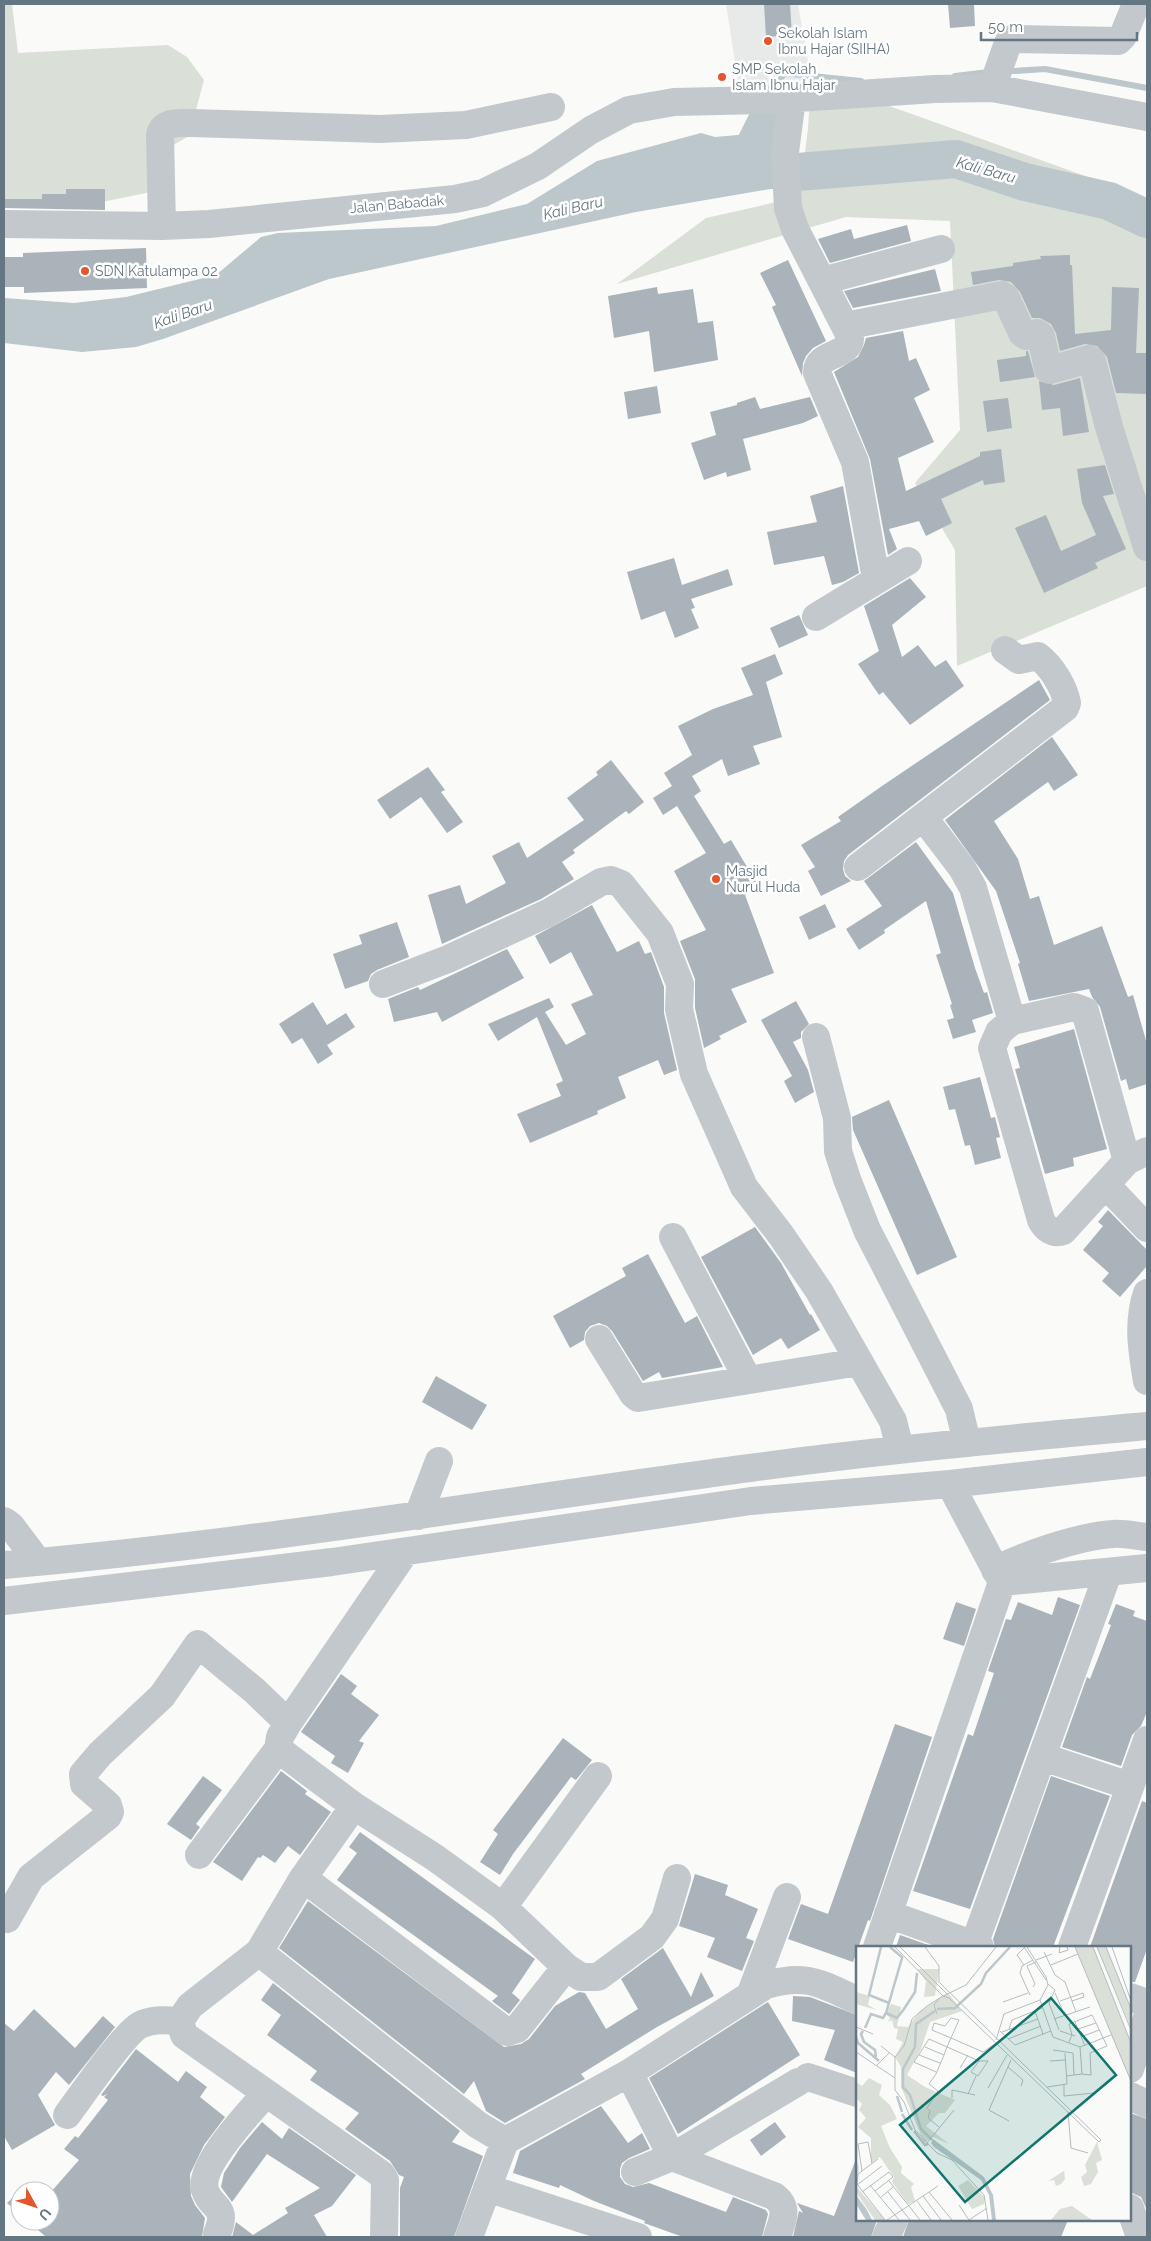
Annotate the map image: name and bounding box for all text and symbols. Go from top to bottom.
scale bar [981,10,1137,42]
text: 50 m [988,18,1023,36]
place label: Sekolah Islam Ibnu Hajar (SIIHA) [778,25,890,57]
marker: Sekolah Islam Ibnu Hajar (SIIHA) [762,35,774,47]
place label: SMP Sekolah Islam Ibnu Hajar [732,61,836,93]
marker: SMP Sekolah Islam Ibnu Hajar [716,71,728,83]
water label: Kali Baru [954,153,1018,187]
street label: Jalan Babadak [349,192,445,216]
water label: Kali Baru [541,192,605,224]
place label: SDN Katulampa 02 [95,263,217,279]
marker: SDN Katulampa 02 [79,265,91,277]
water label: Kali Baru [151,295,215,332]
place label: Masjid Nurul Huda [726,863,800,895]
marker: Masjid Nurul Huda [710,873,722,885]
inset map [856,1946,1131,2221]
north arrow [10,2181,60,2231]
text: U [35,2205,54,2224]

